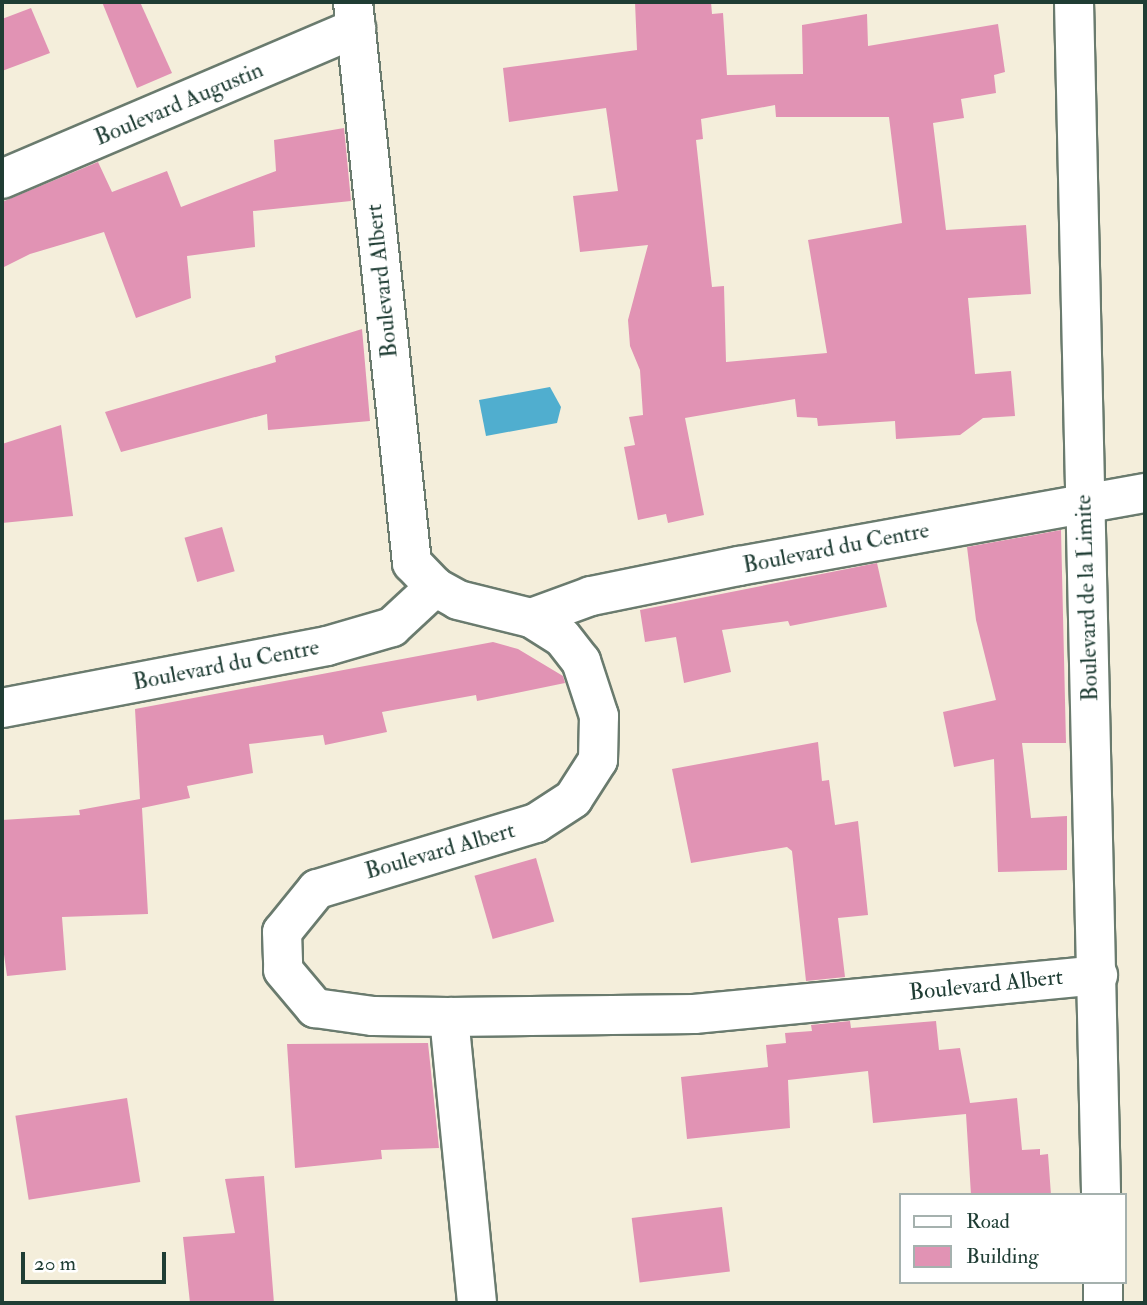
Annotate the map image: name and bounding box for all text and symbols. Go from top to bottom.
street label: Boulevard Augustin [91,56,267,152]
street label: Boulevard Albert [360,203,404,359]
street label: Boulevard de la Limite [1070,494,1104,702]
street label: Boulevard du Centre [741,516,931,580]
street label: Boulevard du Centre [131,633,321,697]
street label: Boulevard Albert [362,816,518,886]
street label: Boulevard Albert [908,963,1064,1007]
legend [898,1193,1126,1284]
text: Road [966,1208,1010,1235]
scale bar [24,1238,170,1282]
text: Building [966,1243,1039,1270]
text: 20 m [34,1250,76,1277]

